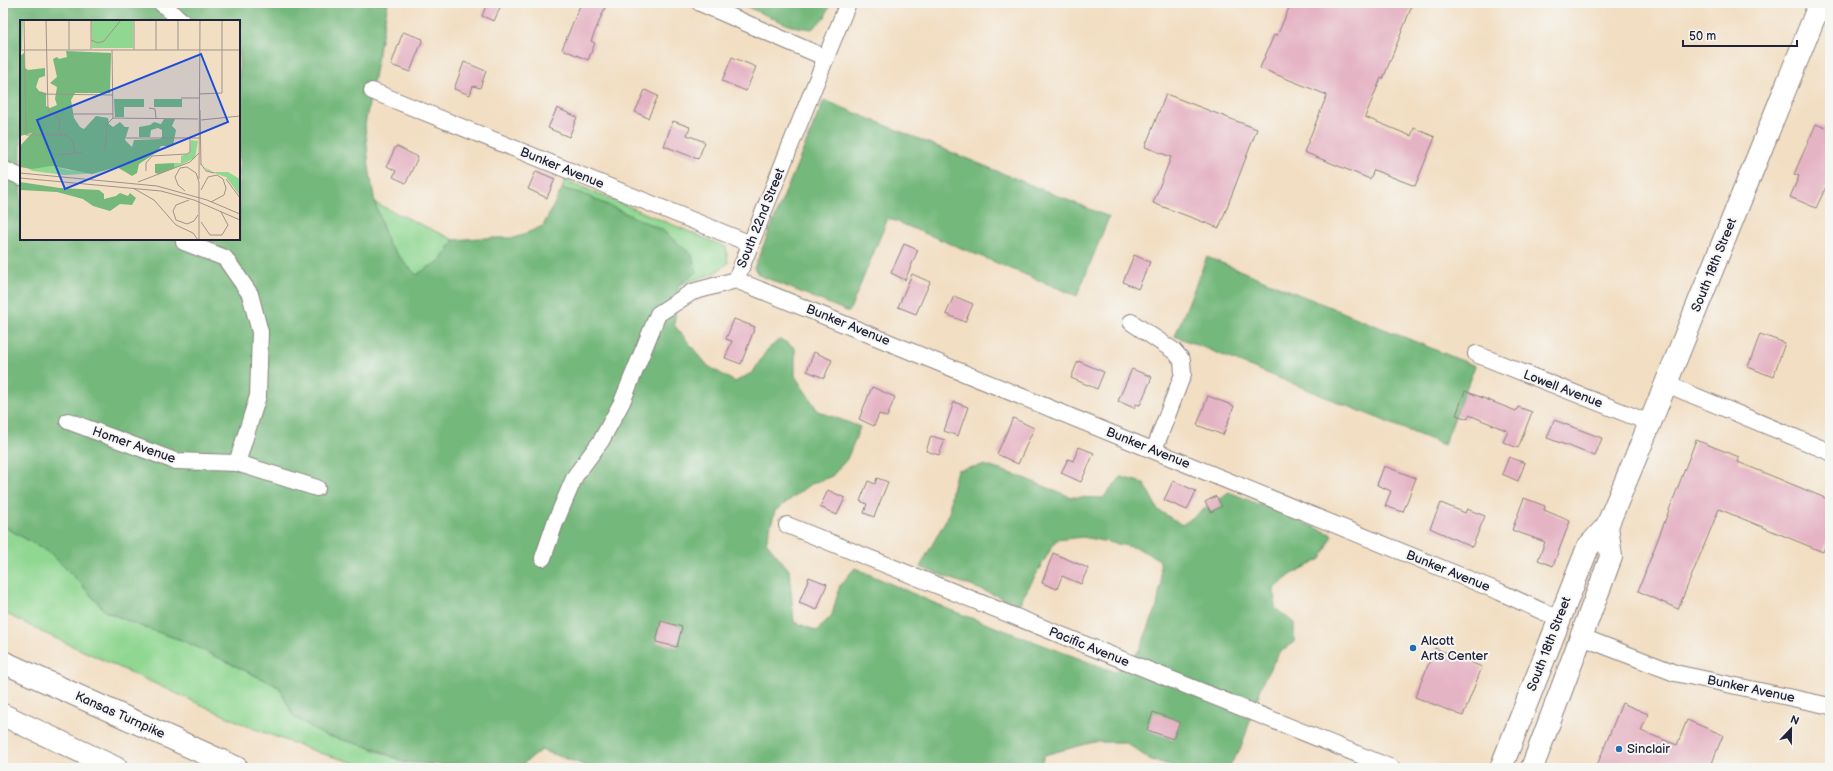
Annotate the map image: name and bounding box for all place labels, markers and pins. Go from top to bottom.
place label: Alcott Arts Center [1421,633,1488,664]
marker: Alcott Arts Center [1408,643,1418,653]
place label: Sinclair [1627,741,1670,757]
marker: Sinclair [1614,744,1624,754]

